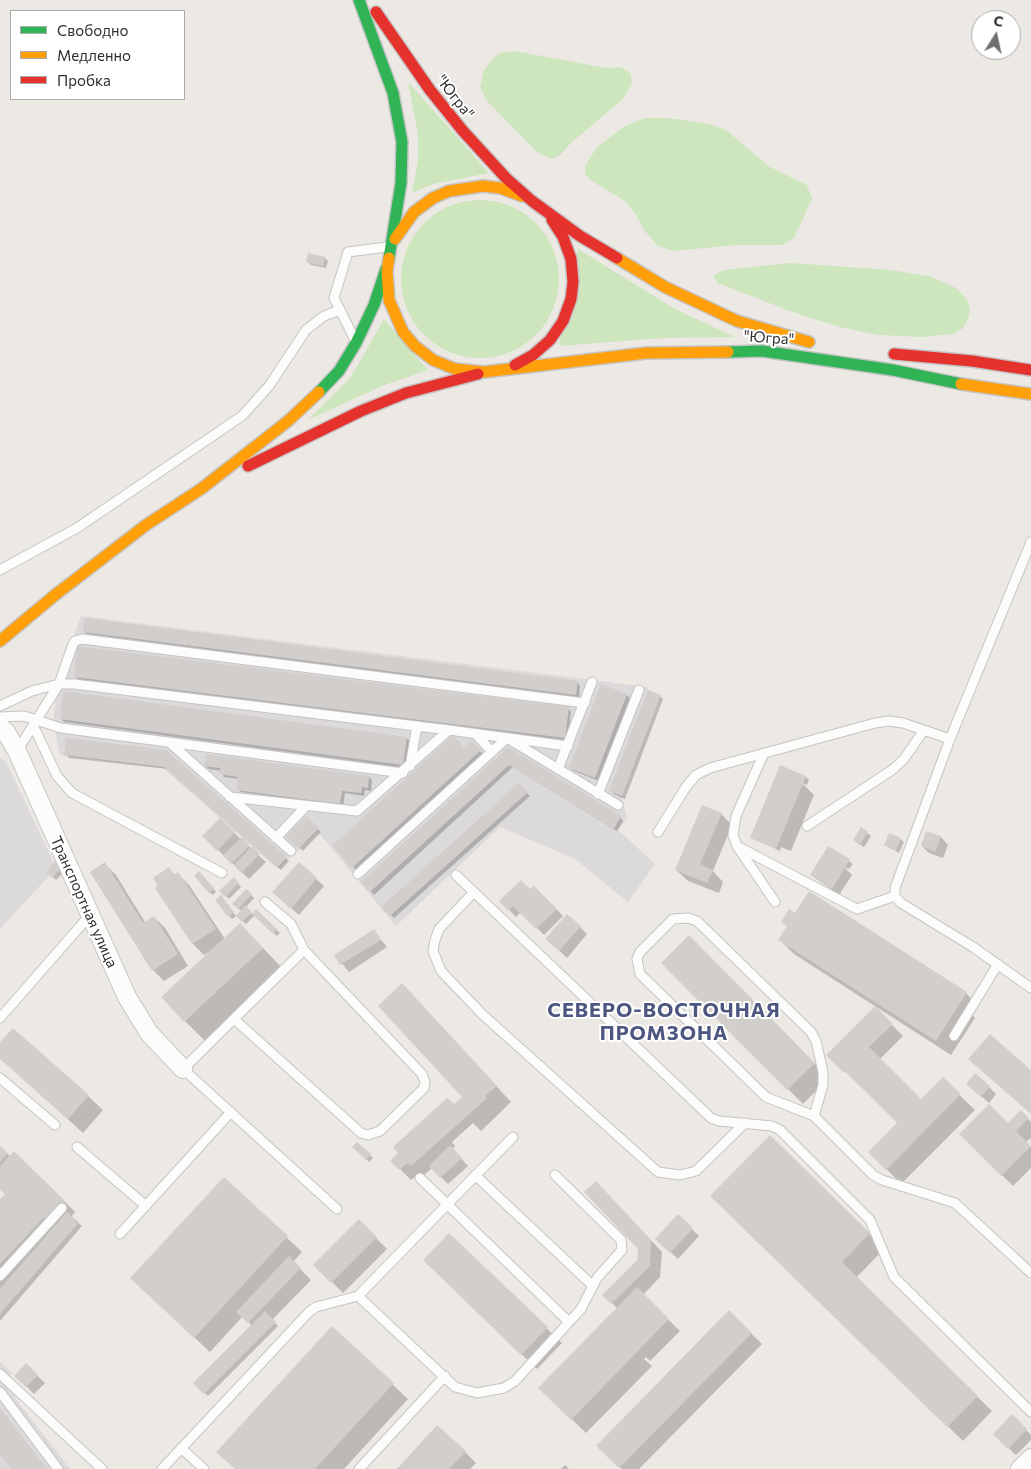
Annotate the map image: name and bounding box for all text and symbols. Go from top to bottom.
legend [10,10,185,100]
north arrow [971,10,1021,60]
text: С [992,12,1005,30]
text: Свободно [57,21,128,39]
text: Медленно [57,46,131,64]
text: Пробка [57,71,111,89]
street label: "Югра" [432,72,478,122]
street label: "Югра" [743,327,795,349]
street label: Транспортная улица [47,833,121,971]
district label: СЕВЕРО-ВОСТОЧНАЯ ПРОМЗОНА [545,998,783,1045]

